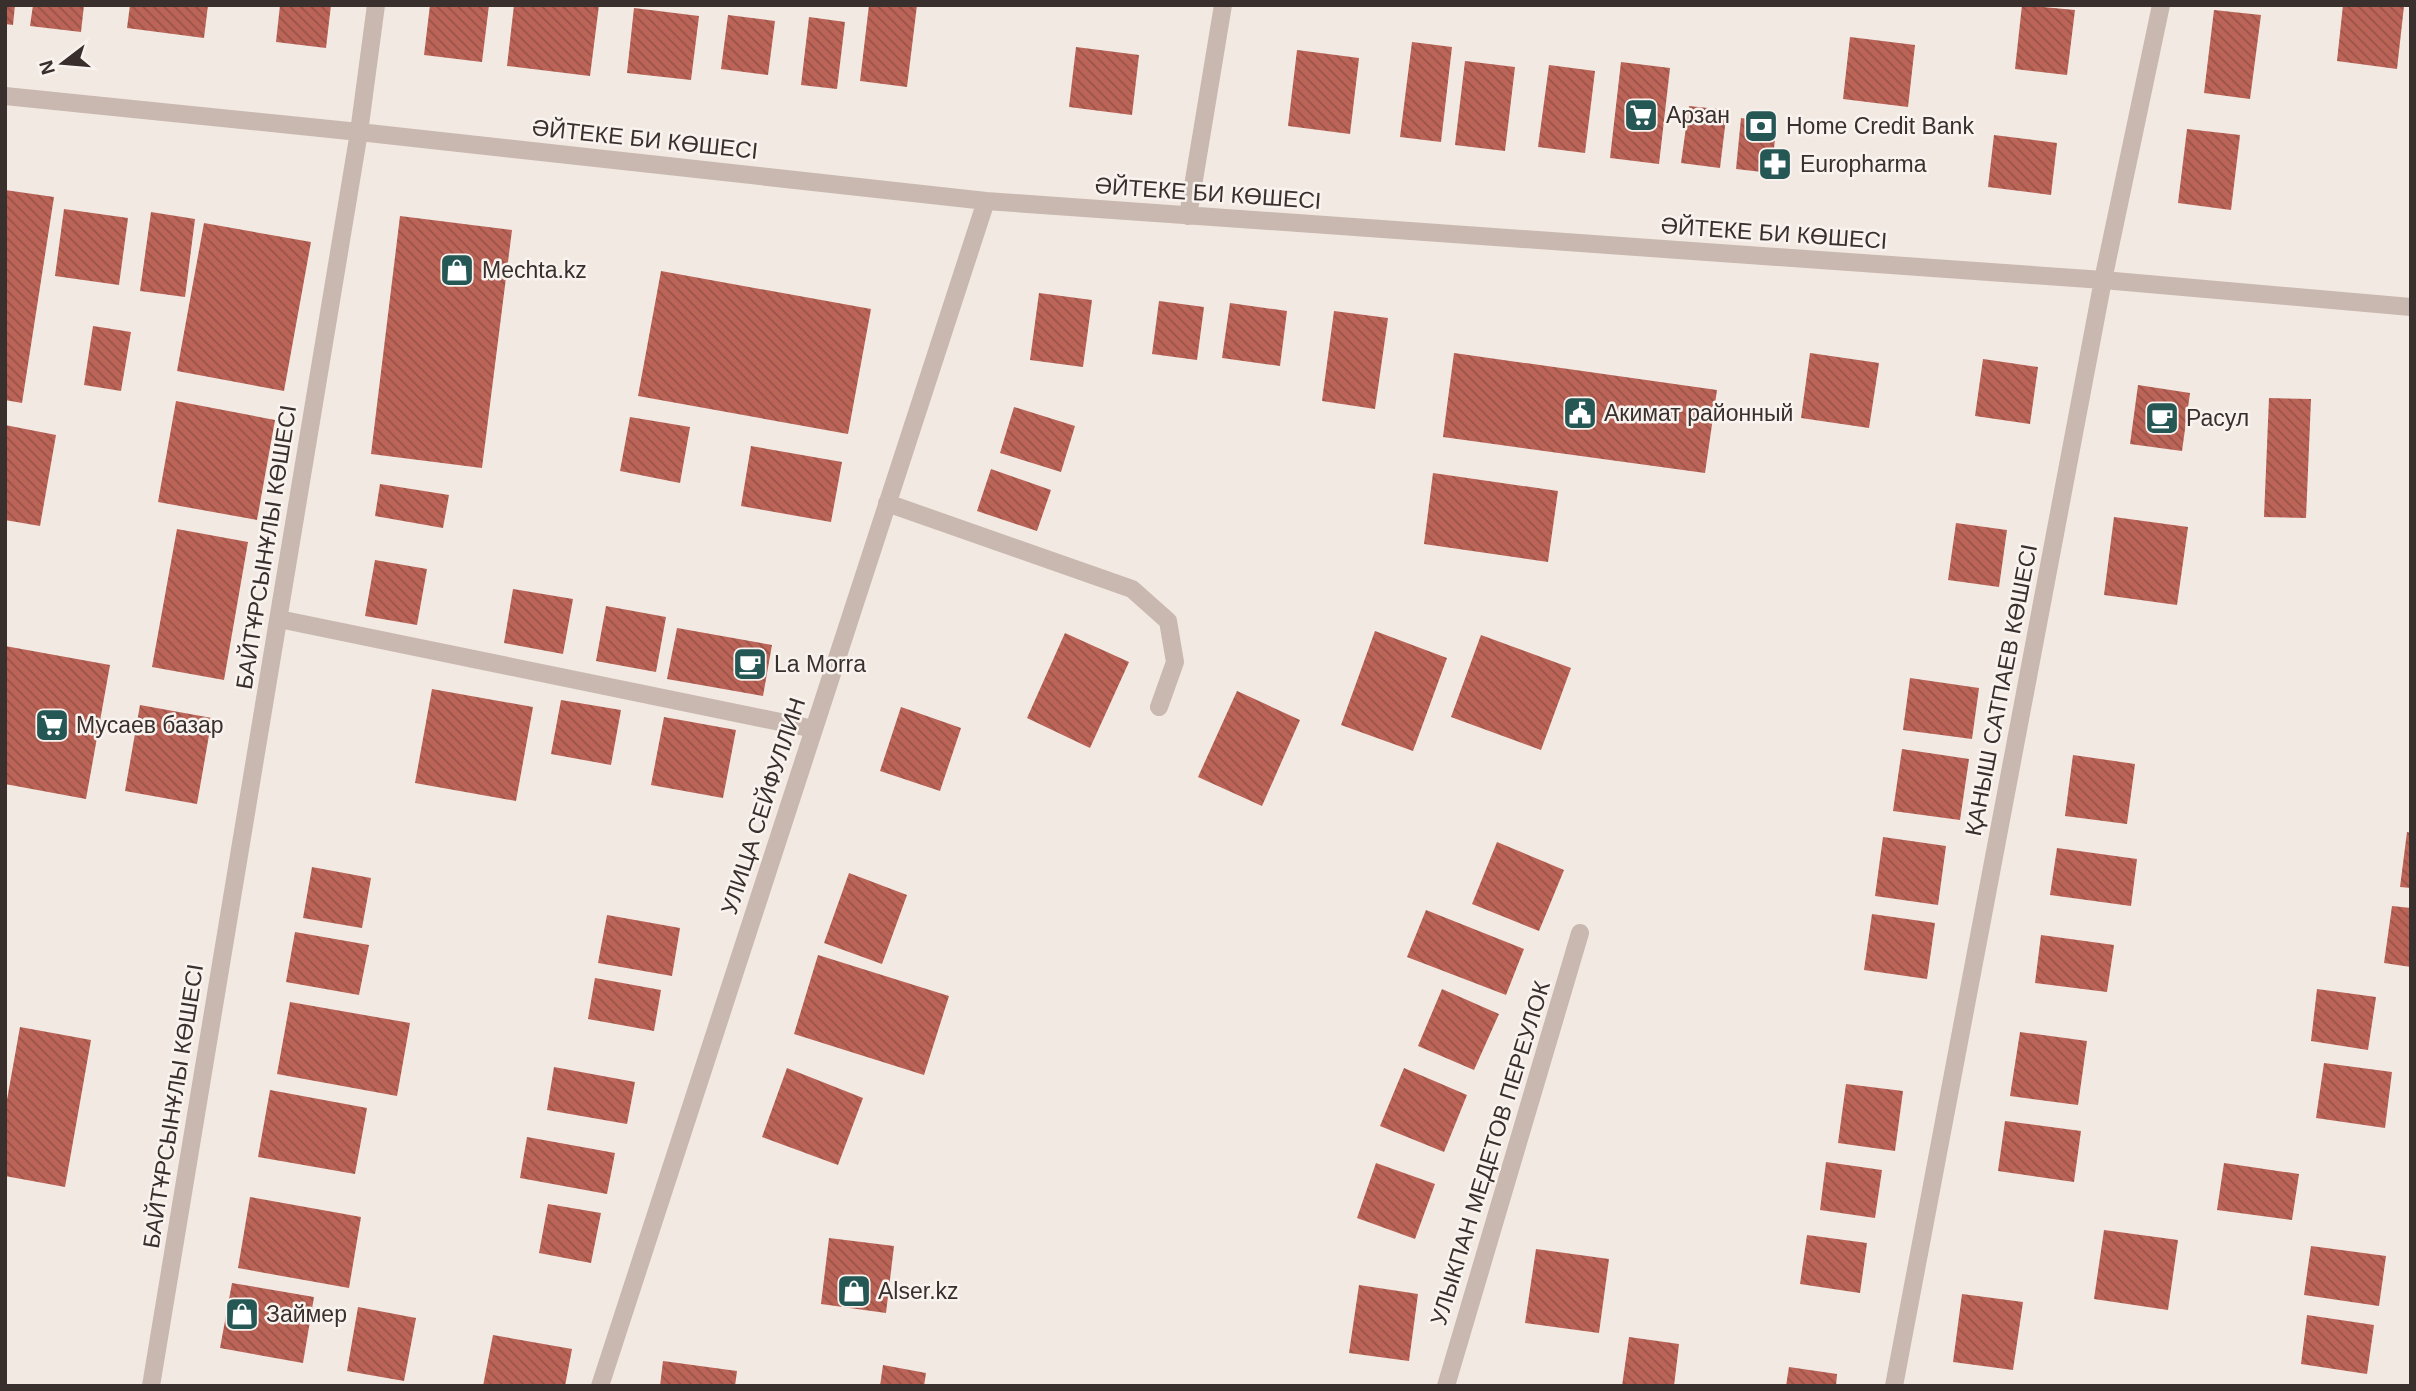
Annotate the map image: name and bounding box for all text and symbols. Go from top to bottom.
north arrow [28,28,98,98]
text: N [35,58,59,77]
supermarket icon: Арзан [1622,96,1660,134]
place label: Арзан [1666,102,1730,128]
bank icon: Home Credit Bank [1742,107,1780,145]
street label: ӘЙТЕКЕ БИ КӨШЕСІ [531,113,759,164]
place label: Home Credit Bank [1786,113,1974,139]
pharmacy icon: Europharma [1756,145,1794,183]
place label: Europharma [1800,151,1927,177]
street label: ӘЙТЕКЕ БИ КӨШЕСІ [1094,171,1322,214]
street label: ӘЙТЕКЕ БИ КӨШЕСІ [1660,211,1888,254]
shop icon: Mechta.kz [438,251,476,289]
place label: Mechta.kz [482,257,587,283]
public building icon: Акимат районный [1561,394,1599,432]
cafe icon: Расул [2143,399,2181,437]
place label: Акимат районный [1604,400,1793,426]
street label: БАЙТҰРСЫНҰЛЫ КӨШЕСІ [230,403,301,691]
place label: Расул [2186,405,2249,431]
street label: ҚАНЫШ САТПАЕВ КӨШЕСІ [1960,542,2042,838]
cafe icon: La Morra [731,645,769,683]
place label: La Morra [774,651,866,677]
street label: УЛИЦА СЕЙФУЛЛИН [715,694,810,918]
supermarket icon: Мусаев базар [33,706,71,744]
place label: Мусаев базар [76,712,224,738]
street label: БАЙТҰРСЫНҰЛЫ КӨШЕСІ [137,962,208,1250]
street label: УЛЫКПАН МЕДЕТОВ ПЕРЕУЛОК [1425,977,1555,1328]
shop icon: Alser.kz [835,1272,873,1310]
place label: Alser.kz [878,1278,959,1304]
shop icon: Займер [223,1295,261,1333]
place label: Займер [266,1301,347,1327]

